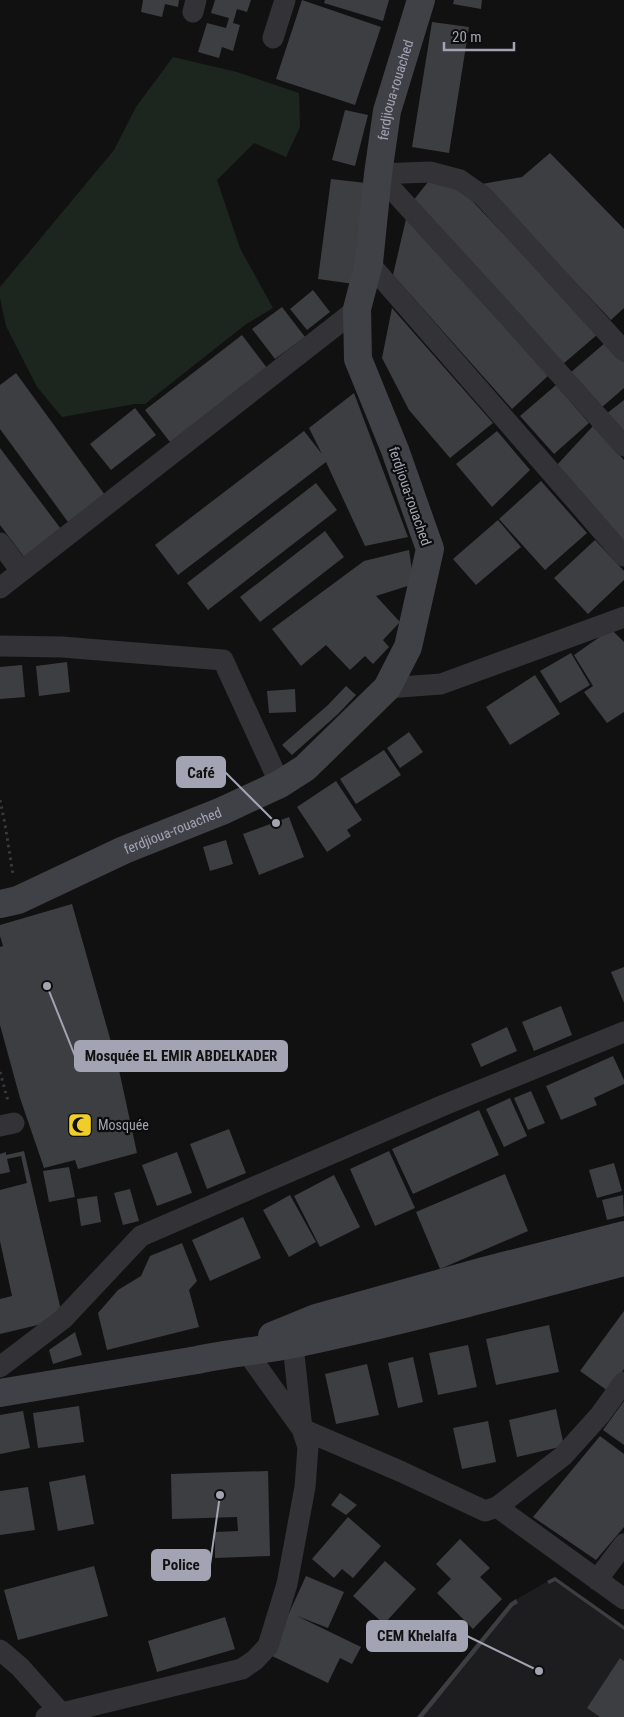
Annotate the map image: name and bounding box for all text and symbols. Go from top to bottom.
scale bar [444,20,514,52]
text: 20 m [452,28,482,46]
street label: ferdjioua-rouached [375,38,416,141]
street label: ferdjioua-rouached [386,444,434,548]
callout: Café [177,757,225,787]
text: Café [187,764,215,782]
street label: ferdjioua-rouached [122,804,224,857]
callout: Mosquée EL EMIR ABDELKADER [75,1041,287,1071]
text: Mosquée EL EMIR ABDELKADER [85,1047,277,1065]
mosque icon: Mosquée [67,1112,93,1138]
place label: Mosquée [98,1117,149,1133]
callout: Police [152,1550,210,1580]
text: Police [162,1556,200,1574]
callout: CEM Khelalfa [367,1621,467,1651]
text: CEM Khelalfa [377,1627,457,1645]

